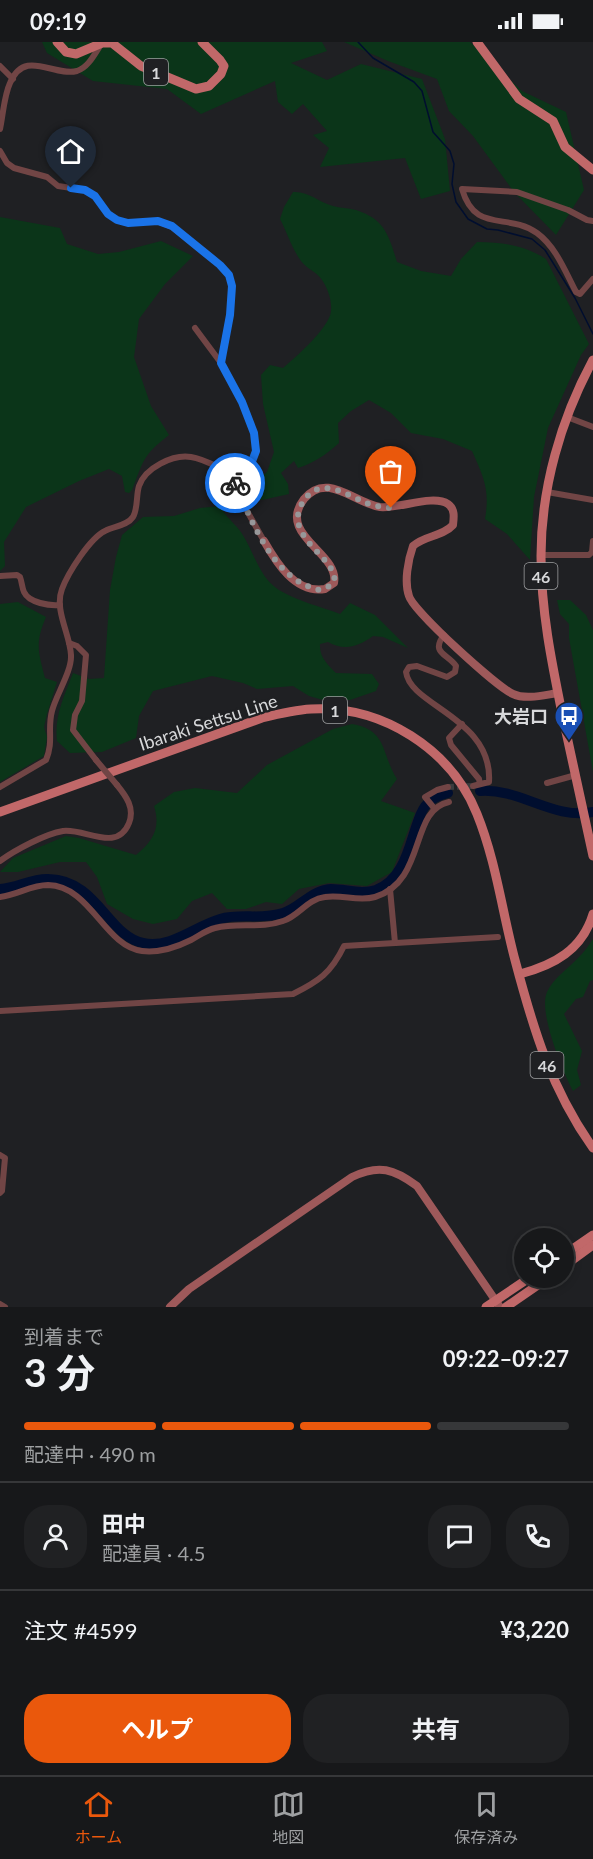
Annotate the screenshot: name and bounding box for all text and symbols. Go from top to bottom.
text: 09:19 [30,8,87,35]
road number: 1 [144,59,168,85]
pin [45,126,96,188]
icon: home [54,135,87,168]
pin [365,446,416,508]
courier [205,453,265,513]
icon: bag [374,455,407,488]
icon: bike [219,467,252,500]
road number: 46 [524,563,558,589]
street label: Ibaraki Settsu Line [136,689,280,755]
road number: 1 [323,697,347,723]
bus stop icon: 大岩口 [553,700,585,742]
place label: 大岩口 [494,705,548,727]
road number: 46 [530,1052,564,1078]
map controls [514,1228,574,1288]
button: locate [514,1228,574,1288]
text: 到着まで [24,1324,104,1348]
text: 09:22–09:27 [443,1345,569,1372]
text: 3 分 [24,1349,95,1395]
text: 配達中 · 490 m [24,1442,156,1466]
button: person [24,1505,87,1568]
button: chat [428,1505,491,1568]
button: phone [506,1505,569,1568]
text: 田中 [102,1510,146,1537]
text: 配達員 · 4.5 [102,1541,205,1565]
text: ¥3,220 [500,1616,569,1643]
text: 注文 #4599 [24,1617,137,1644]
button: ヘルプ [24,1694,291,1763]
button: 共有 [303,1694,569,1763]
tab: ホーム [75,1788,122,1848]
tab: 地図 [272,1788,305,1848]
tab: 保存済み [454,1788,518,1848]

